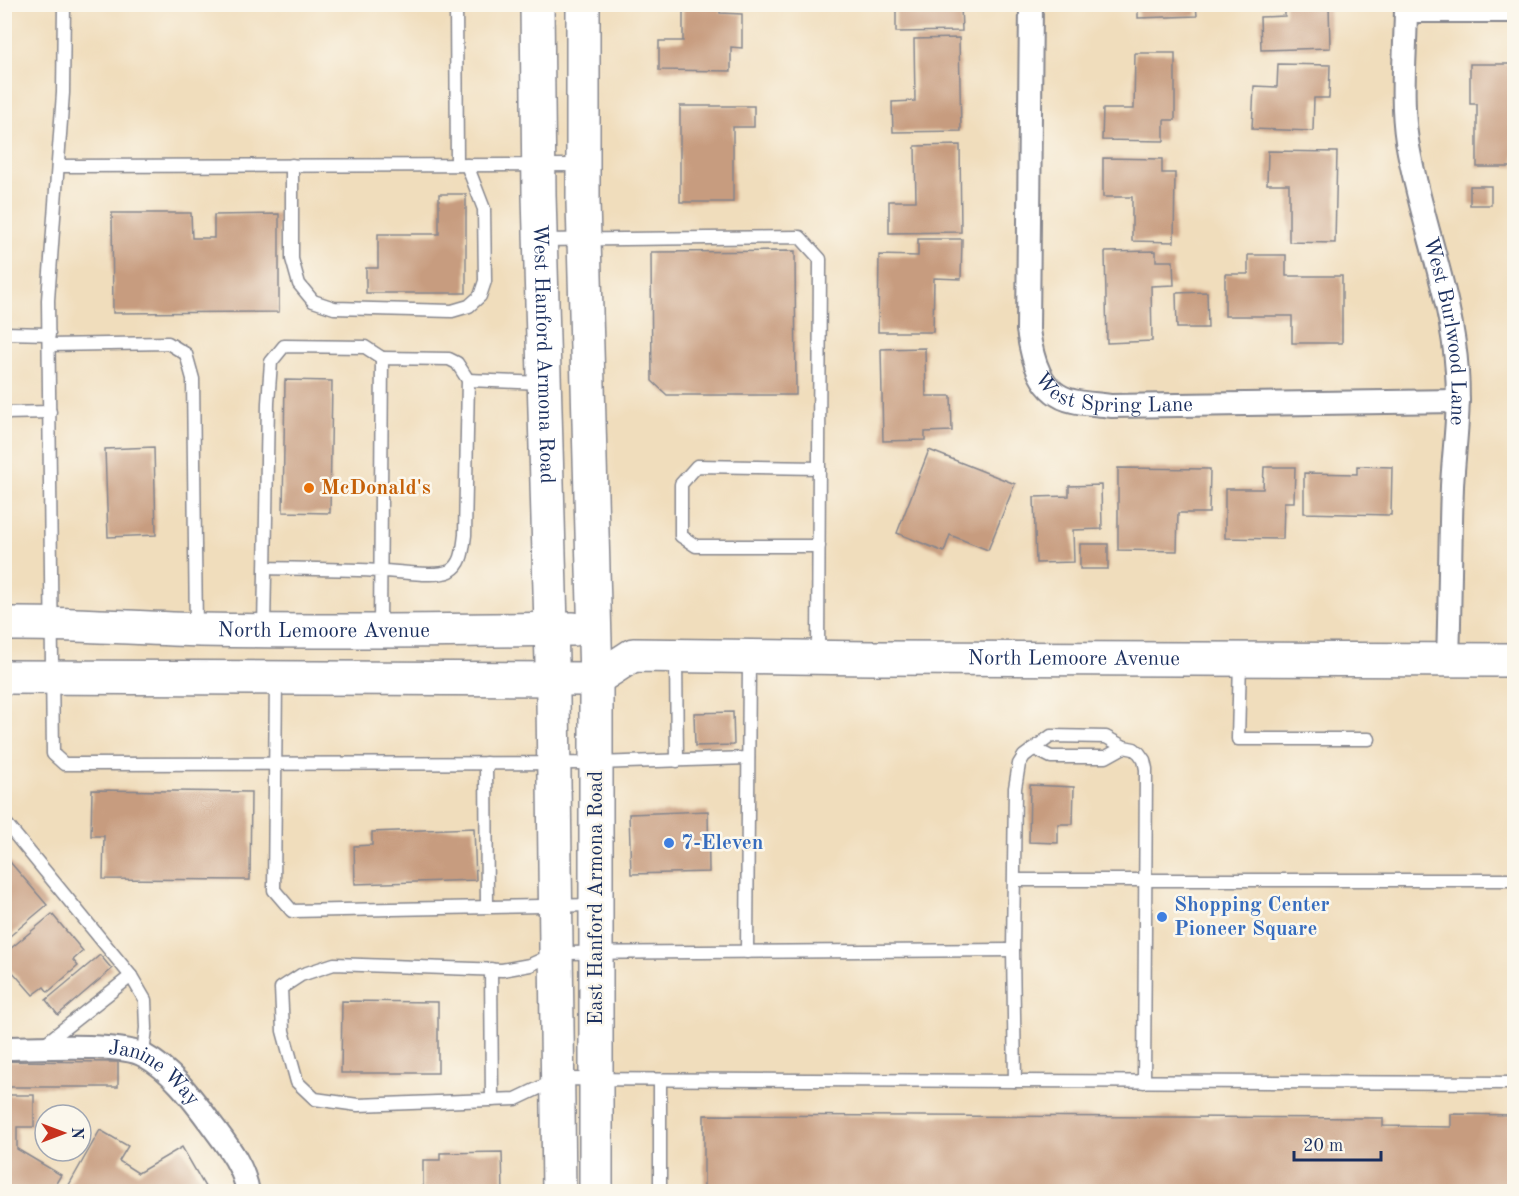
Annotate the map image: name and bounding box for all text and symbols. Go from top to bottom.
street label: West Hanford Armona Road [529,224,558,484]
street label: West Burlwood Lane [1420,235,1468,426]
street label: West Spring Lane [1030,368,1193,417]
place label: McDonald's [321,478,431,499]
marker: McDonald's [302,481,316,495]
street label: North Lemoore Avenue [218,620,430,642]
street label: North Lemoore Avenue [968,648,1180,669]
street label: East Hanford Armona Road [586,771,607,1025]
place label: 7-Eleven [681,833,763,854]
marker: 7-Eleven [662,836,676,850]
place label: Shopping Center Pioneer Square [1174,895,1330,940]
marker: Shopping Center Pioneer Square [1155,910,1169,924]
street label: Janine Way [107,1037,204,1110]
north arrow [33,1103,93,1163]
scale bar [1294,1124,1381,1162]
text: N [68,1127,84,1140]
text: 20 m [1303,1137,1343,1155]

